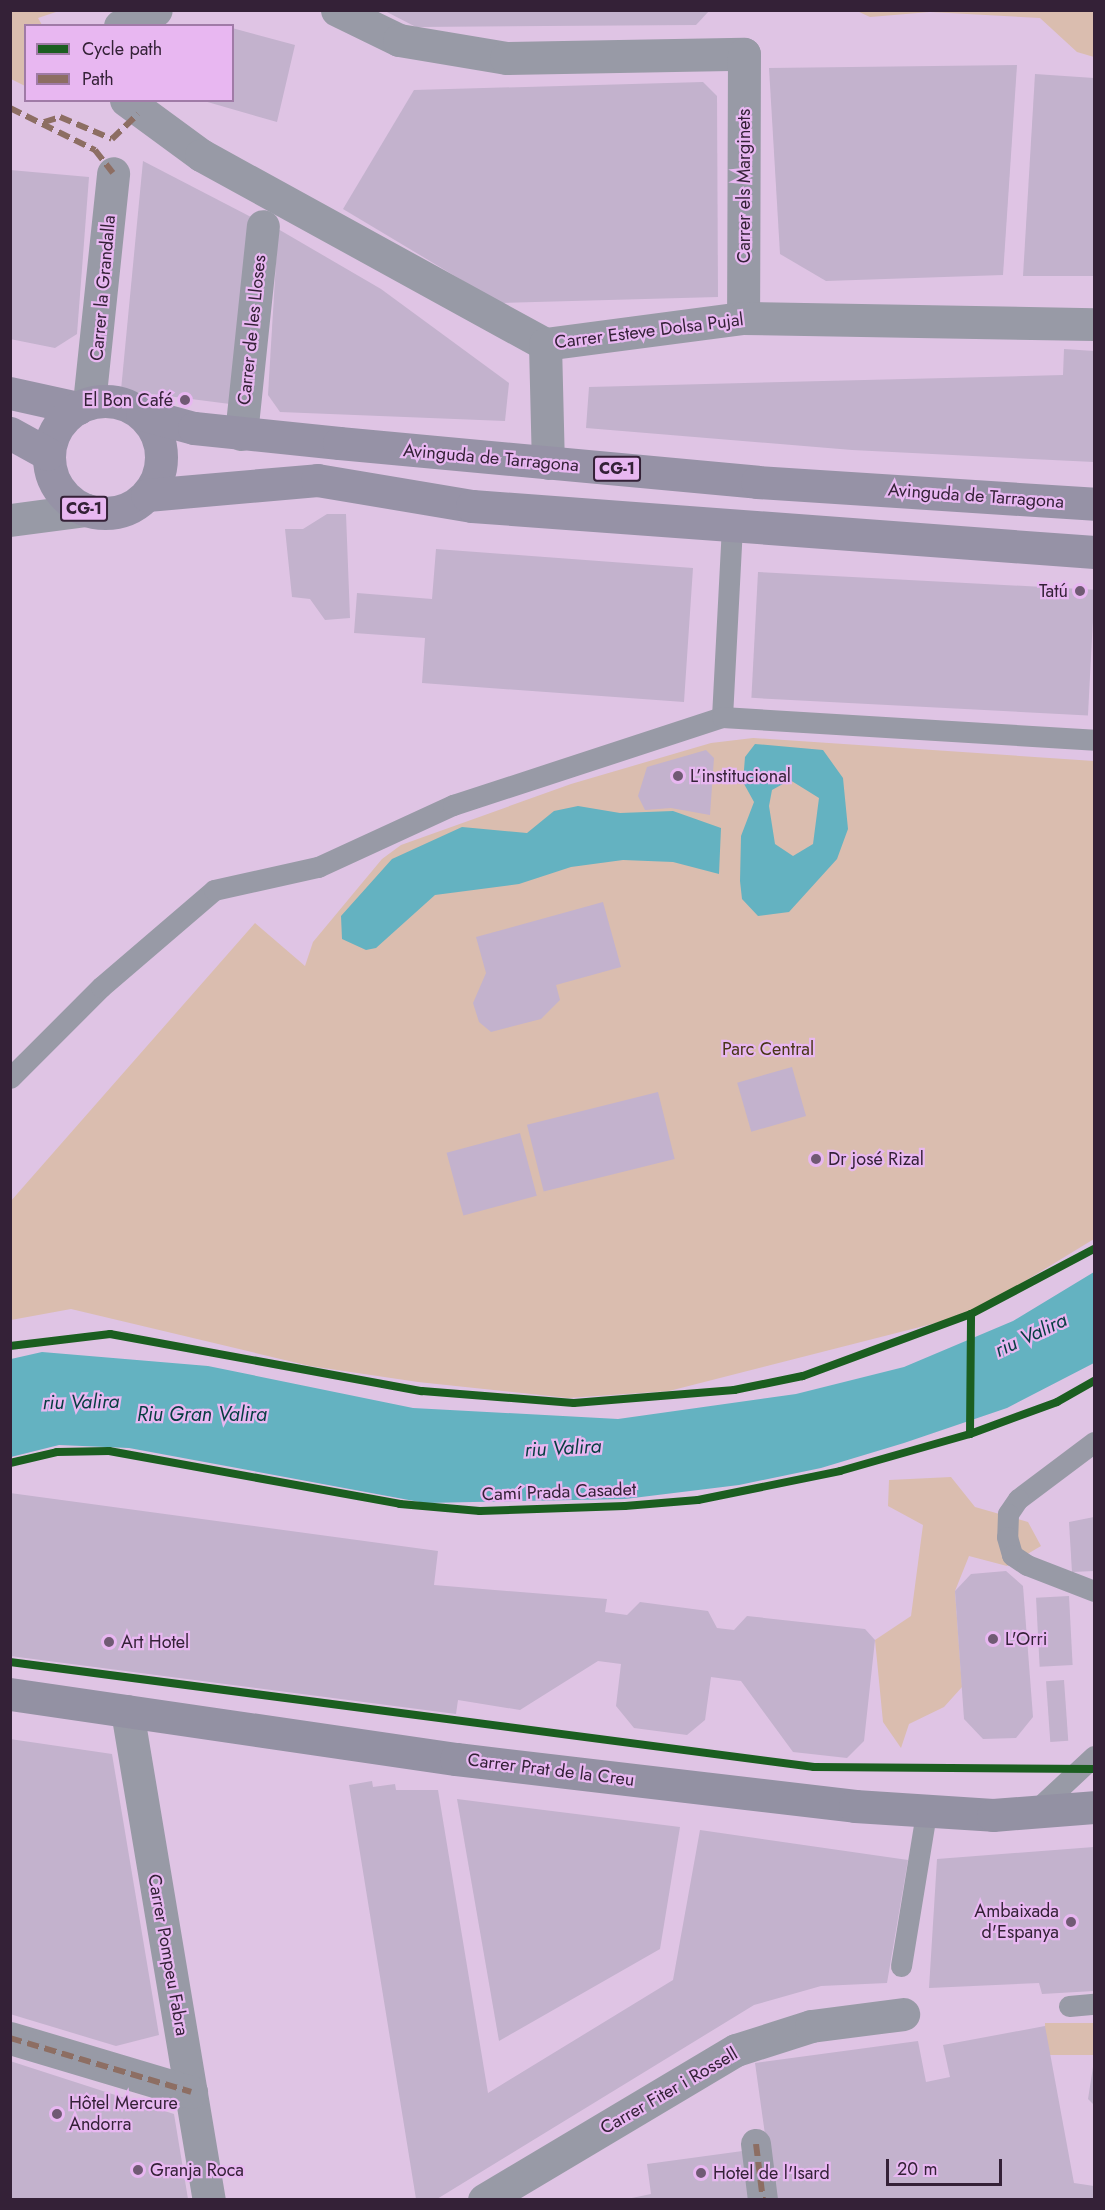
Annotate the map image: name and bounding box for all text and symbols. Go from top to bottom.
legend [24,24,234,102]
text: Cycle path [82,36,162,62]
text: Path [82,66,114,92]
street label: Carrer els Marginets [733,109,755,263]
street label: Carrer la Grandalla [86,214,120,362]
street label: Carrer de les Lloses [233,254,271,406]
street label: Carrer Esteve Dolsa Pujal [553,309,745,353]
place label: El Bon Café [83,389,173,411]
marker: El Bon Café [178,393,192,407]
street label: Avinguda de Tarragona [402,440,580,476]
road number: CG-1 [593,456,641,482]
street label: Avinguda de Tarragona [887,479,1065,513]
road number: CG-1 [60,496,108,522]
place label: Tatú [1039,580,1068,602]
marker: Tatú [1073,584,1087,598]
place label: L’institucional [690,765,791,787]
marker: L’institucional [671,769,685,783]
park label: Parc Central [722,1038,814,1060]
place label: Dr josé Rizal [828,1148,924,1170]
marker: Dr josé Rizal [809,1152,823,1166]
water label: riu Valira [991,1308,1071,1362]
water label: riu Valira [42,1389,120,1415]
water label: Riu Gran Valira [137,1402,267,1426]
water label: riu Valira [524,1434,602,1462]
street label: Camí Prada Casadet [481,1479,637,1505]
place label: L'Orri [1005,1628,1047,1650]
place label: Art Hotel [121,1631,189,1653]
marker: L'Orri [986,1632,1000,1646]
marker: Art Hotel [102,1635,116,1649]
street label: Carrer Prat de la Creu [466,1749,636,1791]
street label: Carrer Pompeu Fabra [143,1873,193,2037]
place label: Ambaixada d'Espanya [974,1901,1059,1944]
marker: Ambaixada d'Espanya [1064,1915,1078,1929]
street label: Carrer Fiter i Rossell [597,2043,741,2139]
place label: Hôtel Mercure Andorra [69,2093,178,2136]
marker: Hôtel Mercure Andorra [50,2107,64,2121]
scale bar [889,2147,1004,2185]
text: 20 m [897,2156,937,2182]
place label: Granja Roca [150,2159,244,2181]
place label: Hotel de l'Isard [713,2162,830,2184]
marker: Granja Roca [131,2163,145,2177]
marker: Hotel de l'Isard [694,2166,708,2180]

